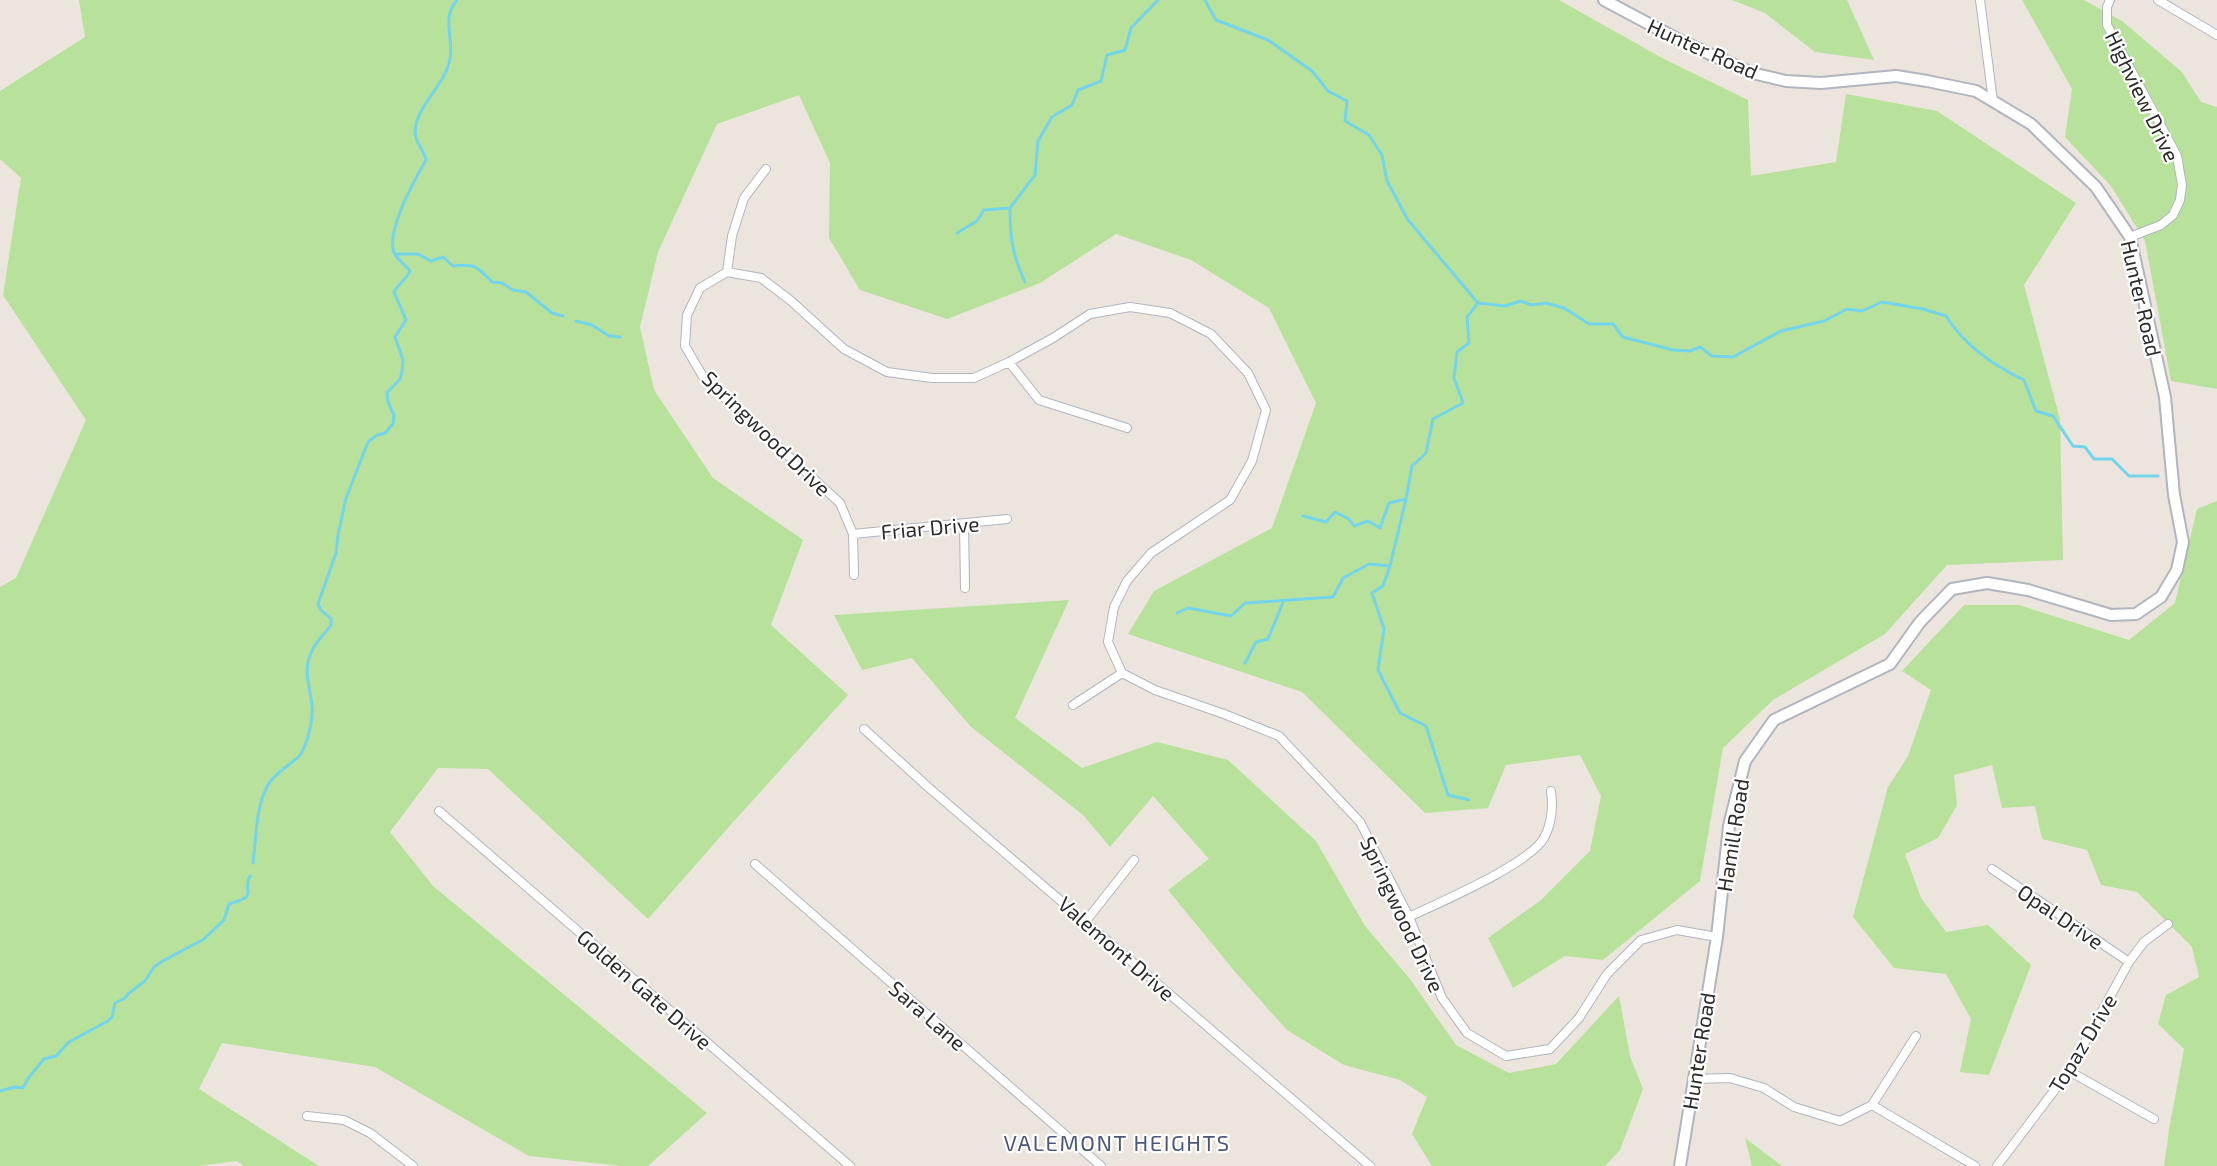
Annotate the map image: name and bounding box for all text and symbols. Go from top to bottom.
street label: Hunter Road [1644,12,1762,84]
street label: Highview Drive [2101,27,2185,165]
street label: Hunter Road [2116,237,2168,359]
street label: Springwood Drive [697,365,837,501]
street label: Friar Drive [880,510,980,544]
street label: Hamill Road [1711,777,1753,893]
street label: Springwood Drive [1356,832,1450,996]
street label: Opal Drive [2013,878,2109,954]
street label: Valemont Drive [1054,891,1180,1005]
street label: Golden Gate Drive [573,924,717,1054]
street label: Sara Lane [884,975,972,1055]
street label: Topaz Drive [2043,989,2121,1097]
street label: Hunter Road [1676,991,1720,1111]
district label: VALEMONT HEIGHTS [1003,1129,1231,1155]

